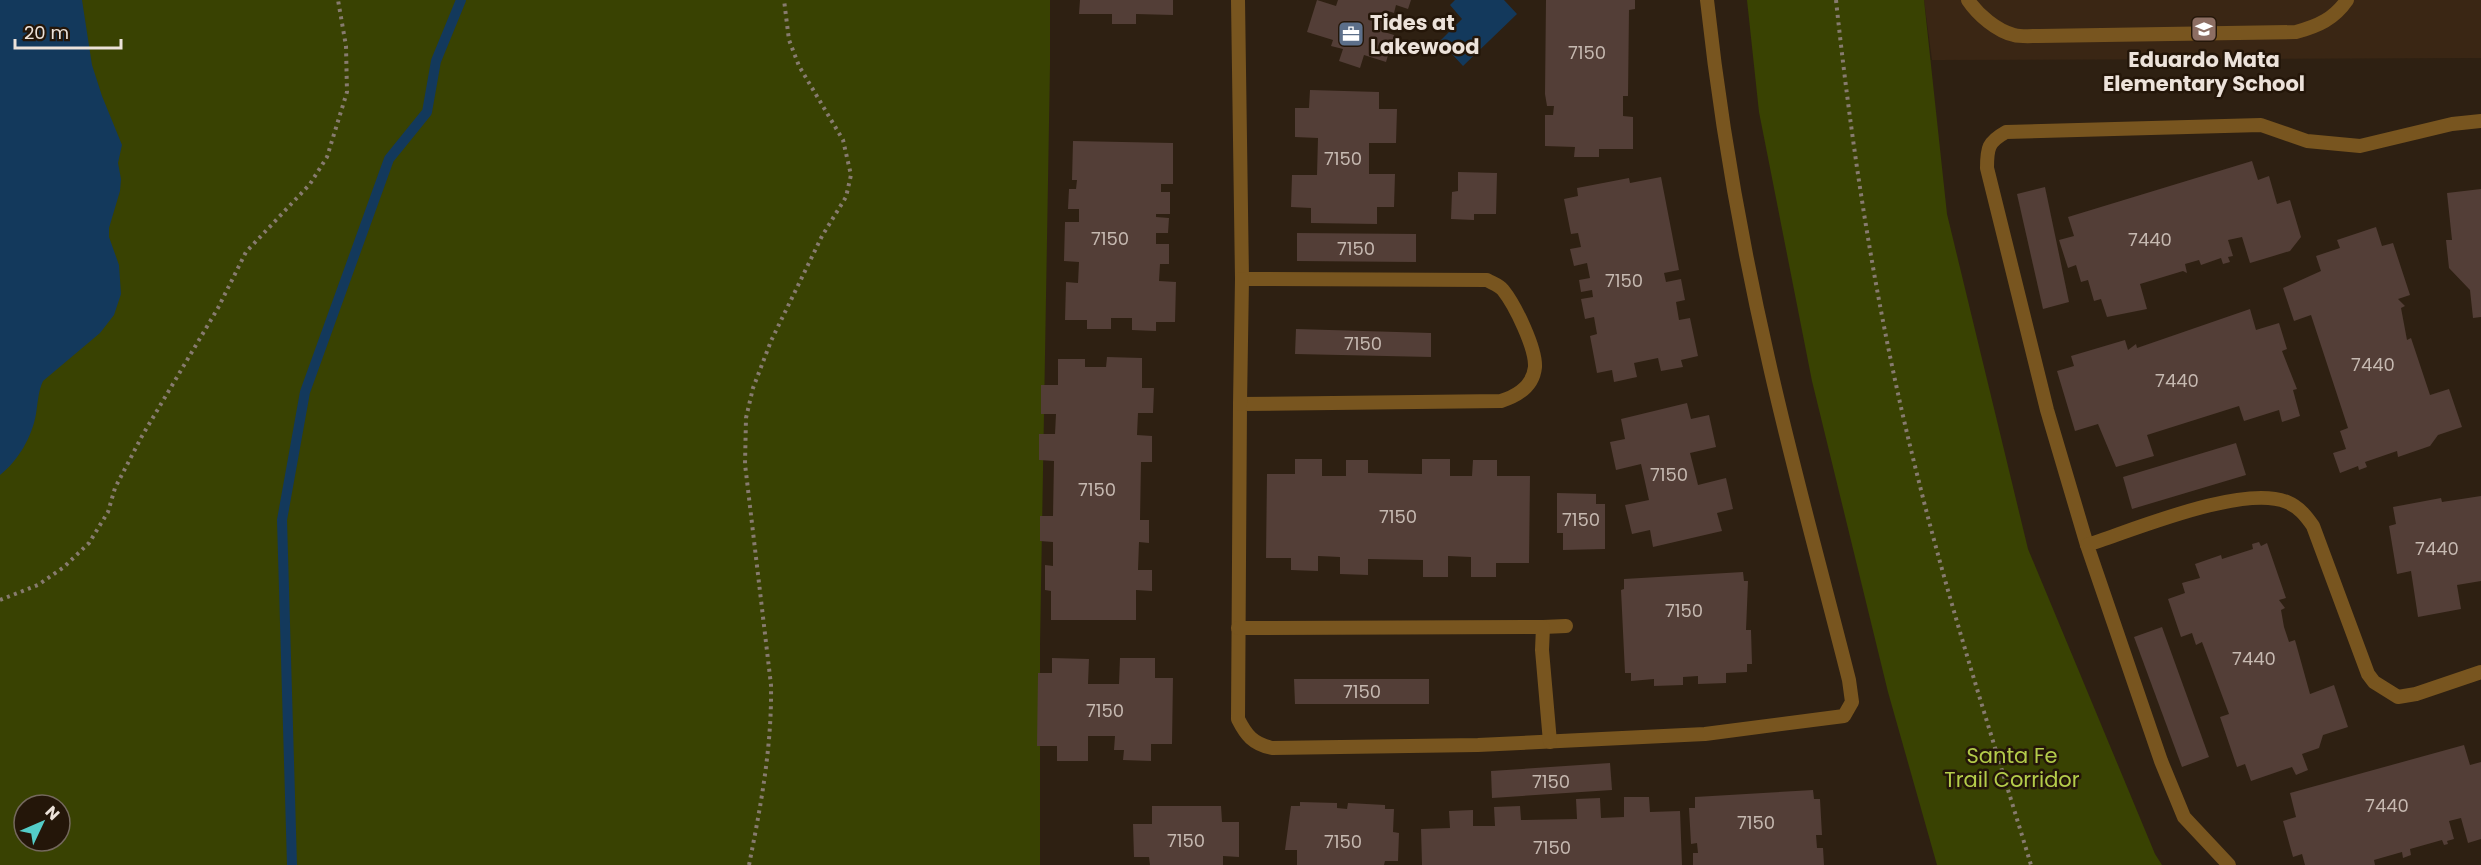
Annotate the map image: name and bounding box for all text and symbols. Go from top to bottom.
place label: Tides at Lakewood [1370,8,1479,61]
scale bar [15,12,122,50]
school or university icon: Eduardo Mata Elementary School [2189,14,2219,44]
office icon: Tides at Lakewood [1336,19,1366,49]
text: 20 m [24,20,69,45]
house number: 7150 [1568,40,1606,65]
place label: Eduardo Mata Elementary School [2103,45,2305,98]
house number: 7150 [1324,146,1362,171]
house number: 7150 [1091,226,1129,251]
house number: 7440 [2128,227,2172,252]
house number: 7150 [1337,236,1375,261]
house number: 7150 [1605,268,1643,293]
house number: 7150 [1344,331,1382,356]
house number: 7440 [2351,352,2395,377]
house number: 7440 [2155,368,2199,393]
house number: 7150 [1650,462,1688,487]
house number: 7150 [1078,477,1116,502]
house number: 7150 [1379,504,1417,529]
house number: 7150 [1562,507,1600,532]
house number: 7440 [2415,536,2459,561]
house number: 7150 [1665,598,1703,623]
house number: 7440 [2232,646,2276,671]
house number: 7150 [1343,679,1381,704]
house number: 7150 [1086,698,1124,723]
park label: Santa Fe Trail Corridor [1944,741,2080,794]
house number: 7150 [1532,769,1570,794]
north arrow [12,793,72,853]
house number: 7440 [2365,793,2409,818]
text: N [40,801,65,825]
house number: 7150 [1737,810,1775,835]
house number: 7150 [1167,828,1205,853]
house number: 7150 [1324,829,1362,854]
house number: 7150 [1533,835,1571,860]

